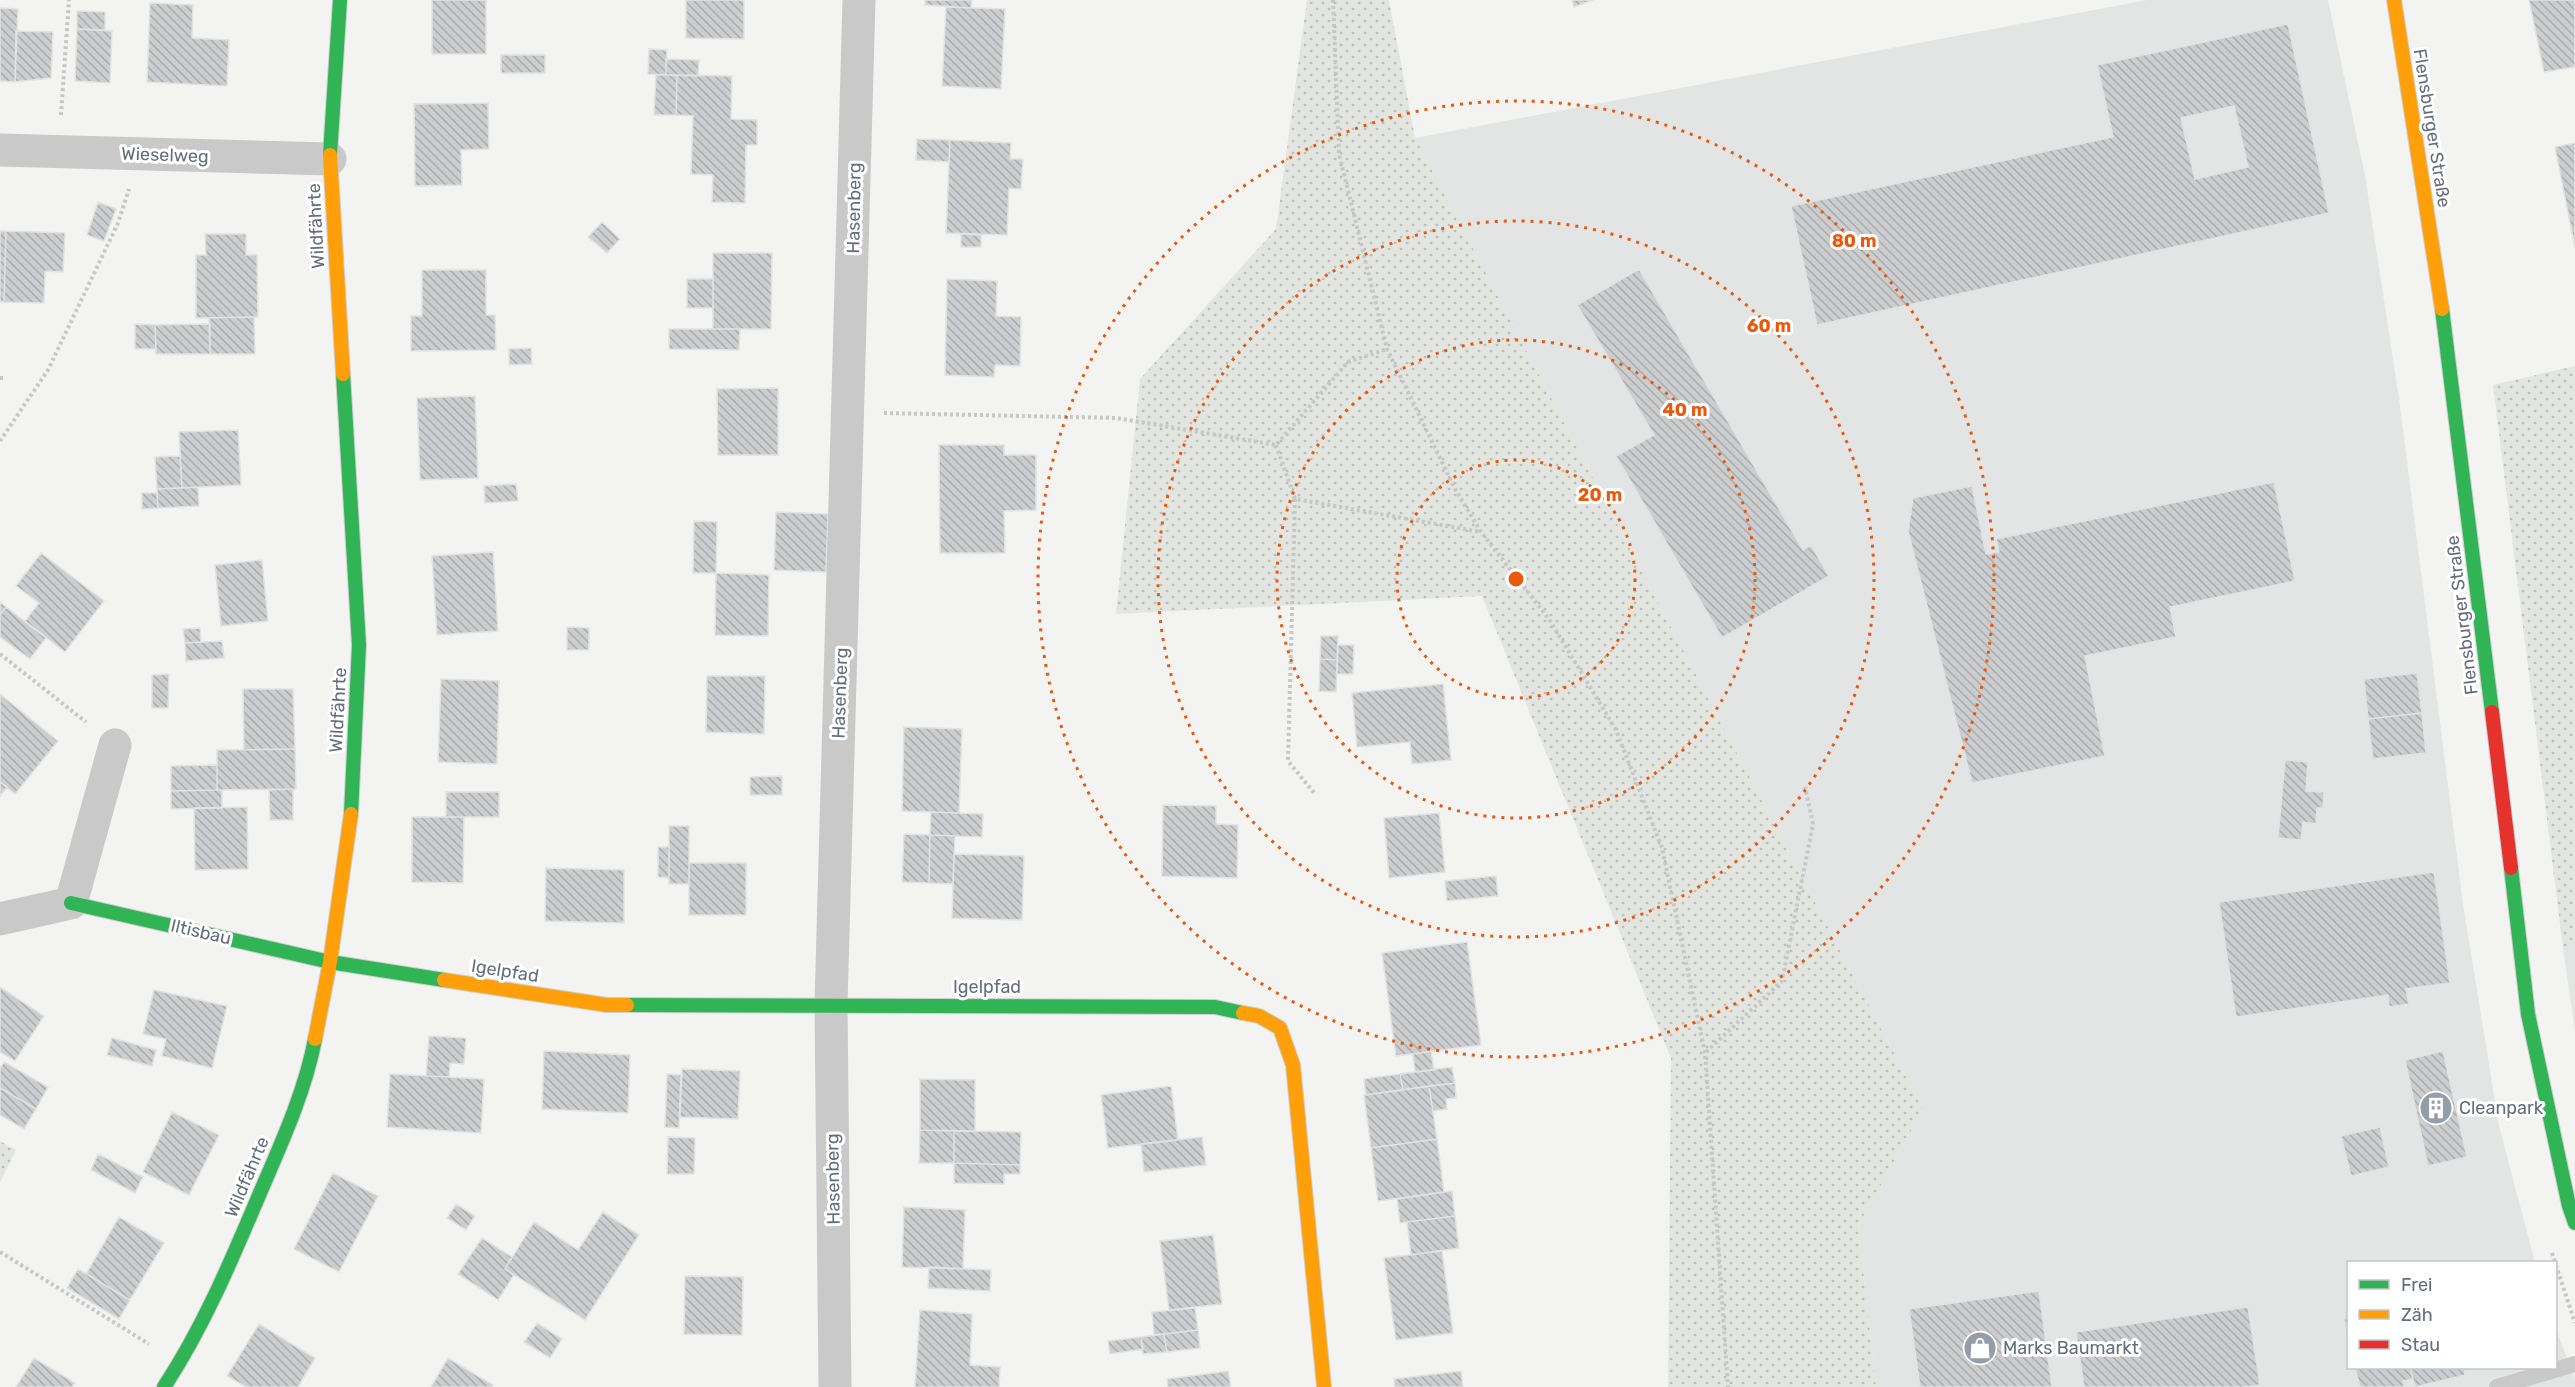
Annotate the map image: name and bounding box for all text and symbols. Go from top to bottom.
street label: Flensburger Straße [2409,47,2455,209]
street label: Wieselweg [121,142,209,168]
street label: Hasenberg [842,162,866,254]
street label: Wildfährte [303,183,329,269]
text: 80 m [1832,230,1876,252]
text: 60 m [1747,315,1791,337]
text: 40 m [1663,399,1707,421]
text: 20 m [1578,484,1622,506]
street label: Flensburger Straße [2441,534,2483,696]
centre of rings [1506,569,1526,589]
street label: Hasenberg [827,647,853,739]
street label: Wildfährte [325,667,351,753]
street label: Iltisbau [169,914,233,950]
street label: Igelpfad [470,955,540,987]
street label: Igelpfad [953,976,1021,998]
building icon: Cleanpark [2418,1090,2454,1126]
place label: Cleanpark [2459,1097,2544,1119]
street label: Wildfährte [220,1133,274,1221]
street label: Hasenberg [821,1133,845,1225]
legend [2347,1261,2557,1369]
text: Frei [2401,1274,2432,1296]
text: Zäh [2401,1304,2433,1326]
shop icon: Marks Baumarkt [1962,1330,1998,1366]
text: Stau [2401,1334,2440,1356]
place label: Marks Baumarkt [2003,1337,2139,1359]

